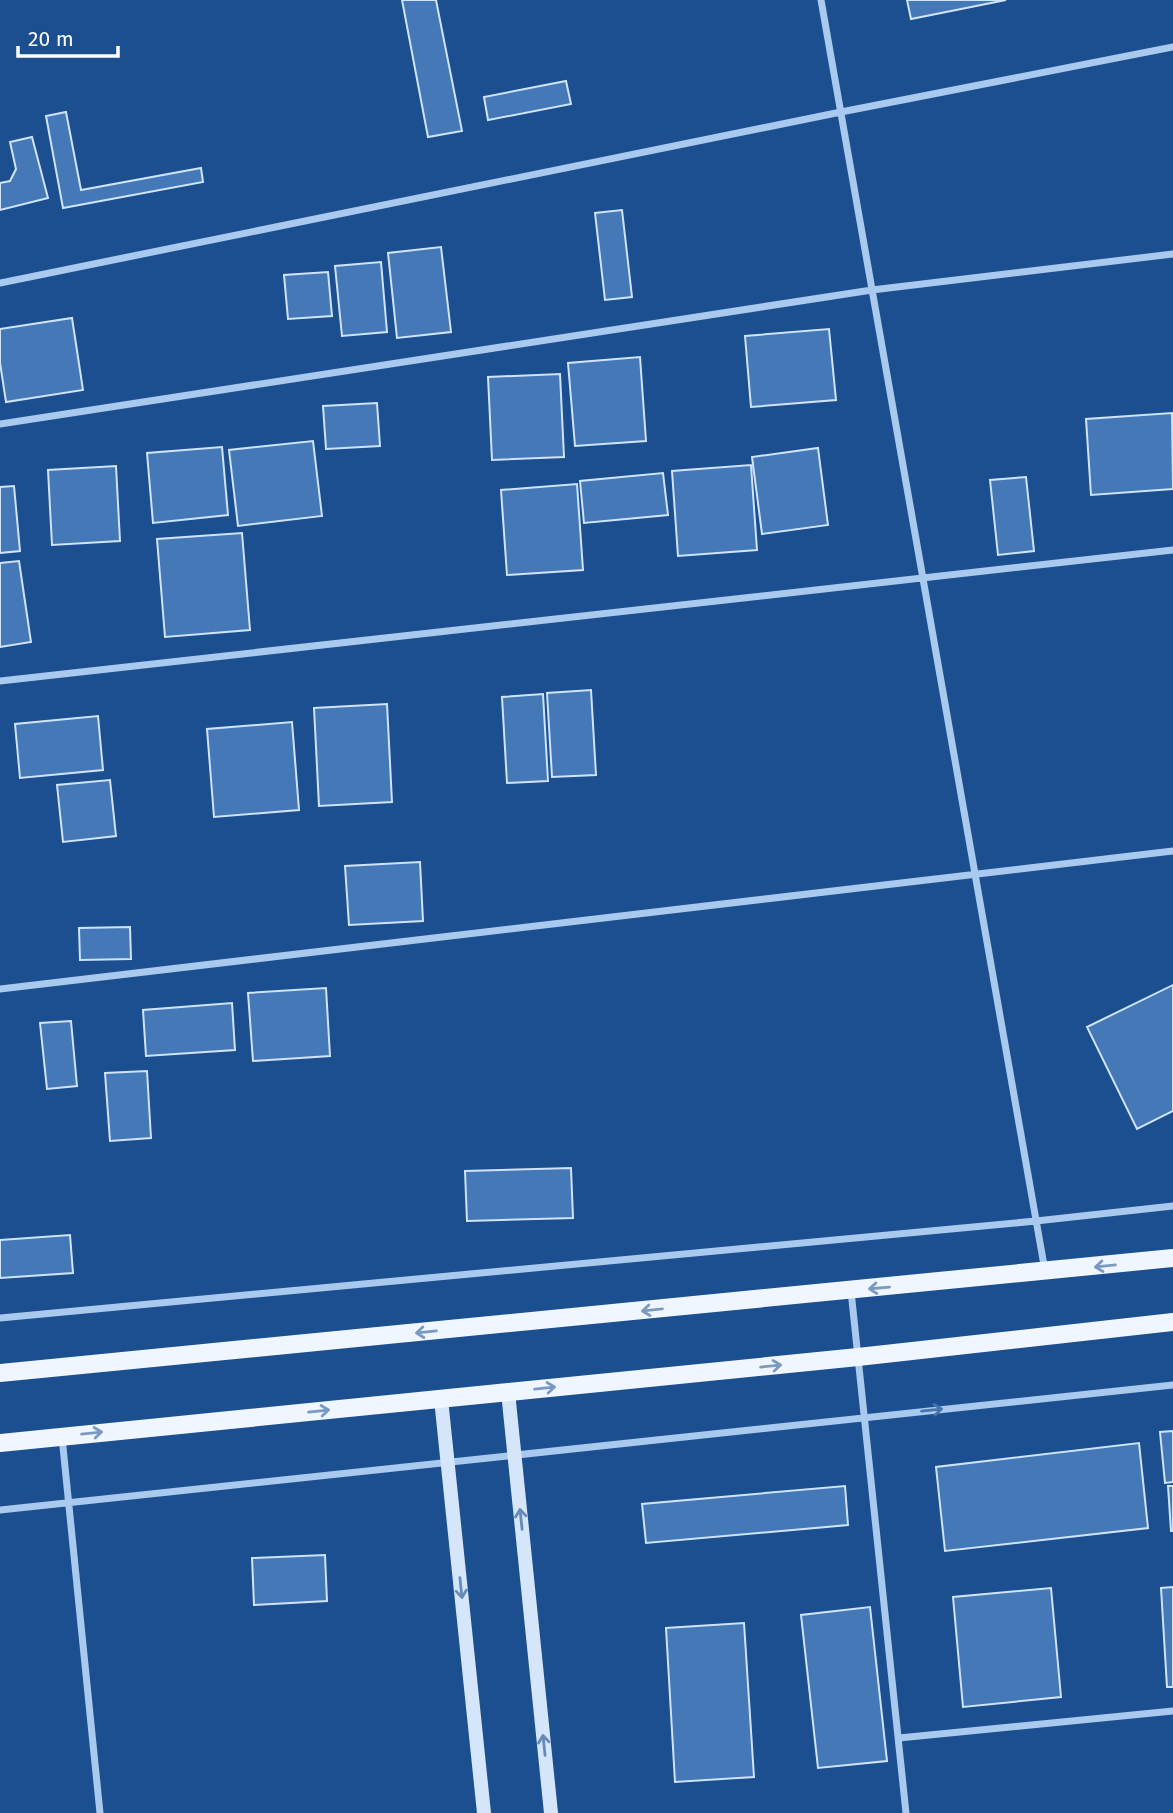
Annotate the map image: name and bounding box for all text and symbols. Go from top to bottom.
scale bar [18,14,117,58]
text: 20 m [28,26,74,52]
one-way arrow [1094,1259,1117,1272]
one-way arrow [868,1282,891,1295]
one-way arrow [642,1304,664,1317]
one-way arrow [415,1326,438,1339]
one-way arrow [760,1359,782,1372]
one-way arrow [533,1381,556,1394]
one-way arrow [307,1404,329,1417]
one-way arrow [920,1404,943,1417]
one-way arrow [80,1426,103,1439]
one-way arrow [515,1508,528,1531]
one-way arrow [454,1576,467,1599]
one-way arrow [538,1734,551,1757]

